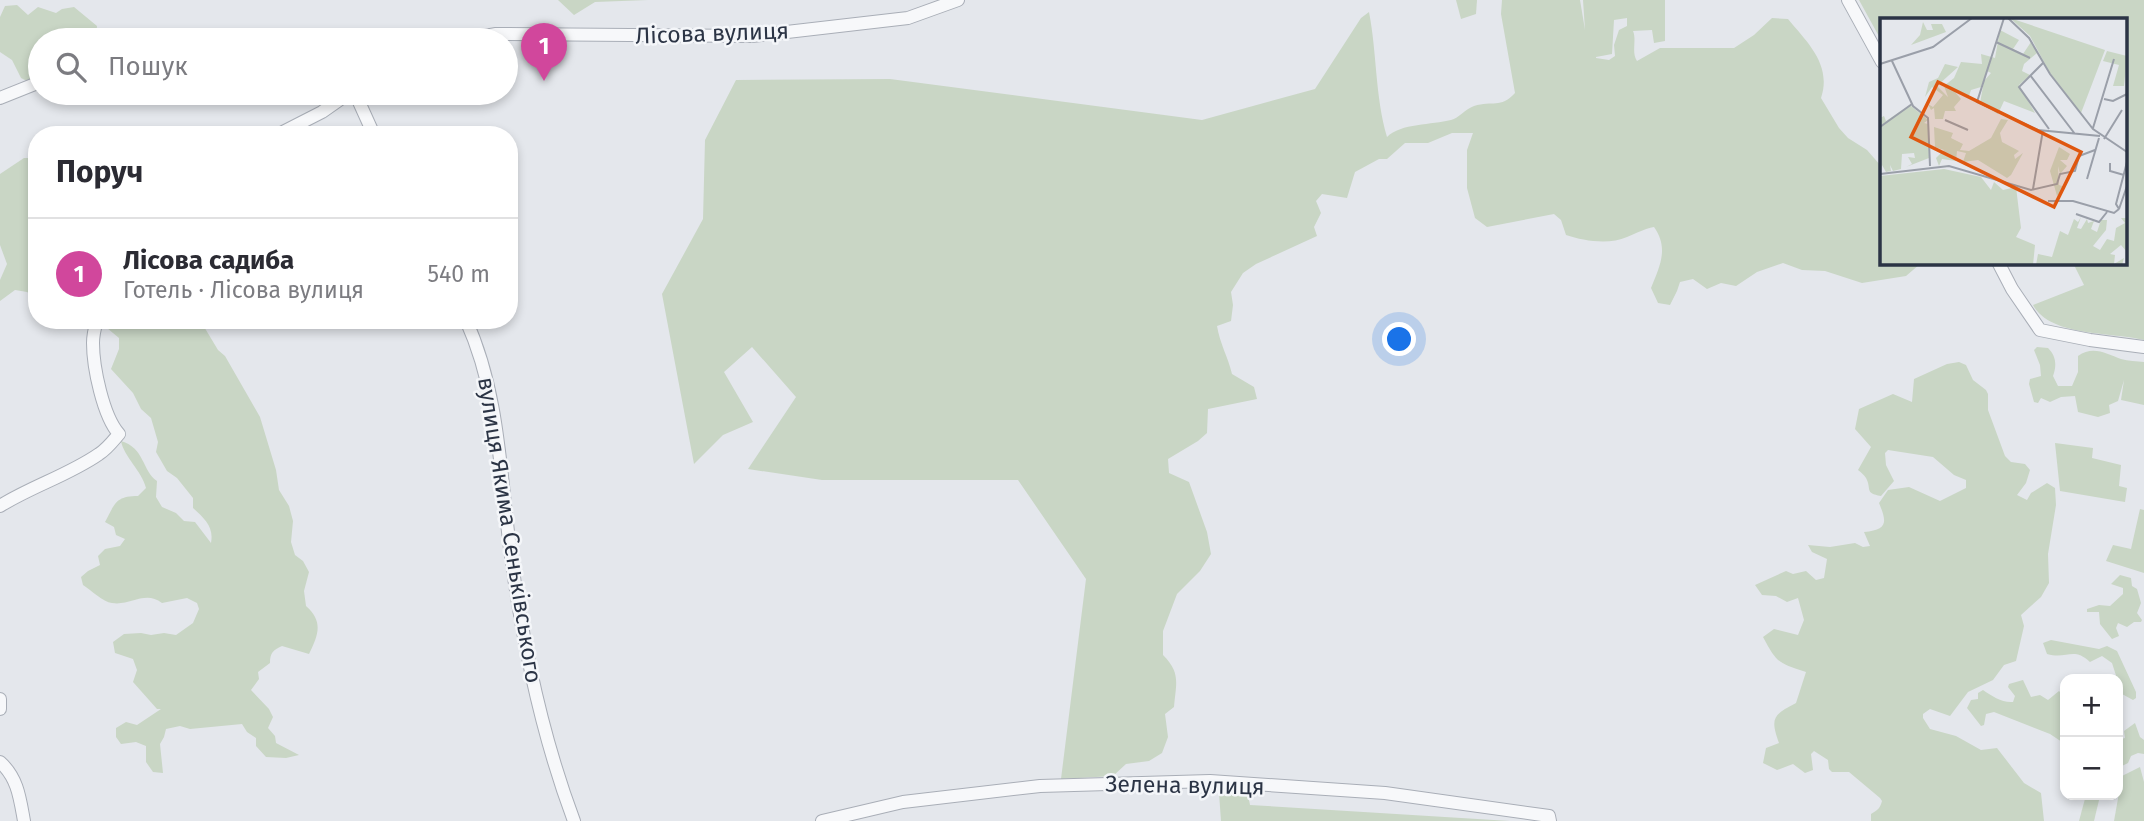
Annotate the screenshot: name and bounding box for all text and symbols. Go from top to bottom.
street label: Лісова вулиця [635,16,789,50]
inset map [1880,18,2126,264]
pin: 1 [521,23,567,81]
search box [28,28,518,105]
icon: search [52,48,90,86]
text: Пошук [108,51,188,82]
text: Поруч [56,154,143,190]
text: Лісова садиба [123,245,294,276]
text: 1 [74,260,84,288]
text: 540 m [428,260,490,288]
text: Готель · Лісова вулиця [123,276,364,304]
your location [1382,322,1416,356]
street label: вулиця Якима Сеньківського [472,375,548,685]
map controls [2060,674,2123,800]
button: + [2060,674,2123,737]
button: − [2060,737,2123,800]
street label: Зелена вулиця [1105,770,1265,800]

